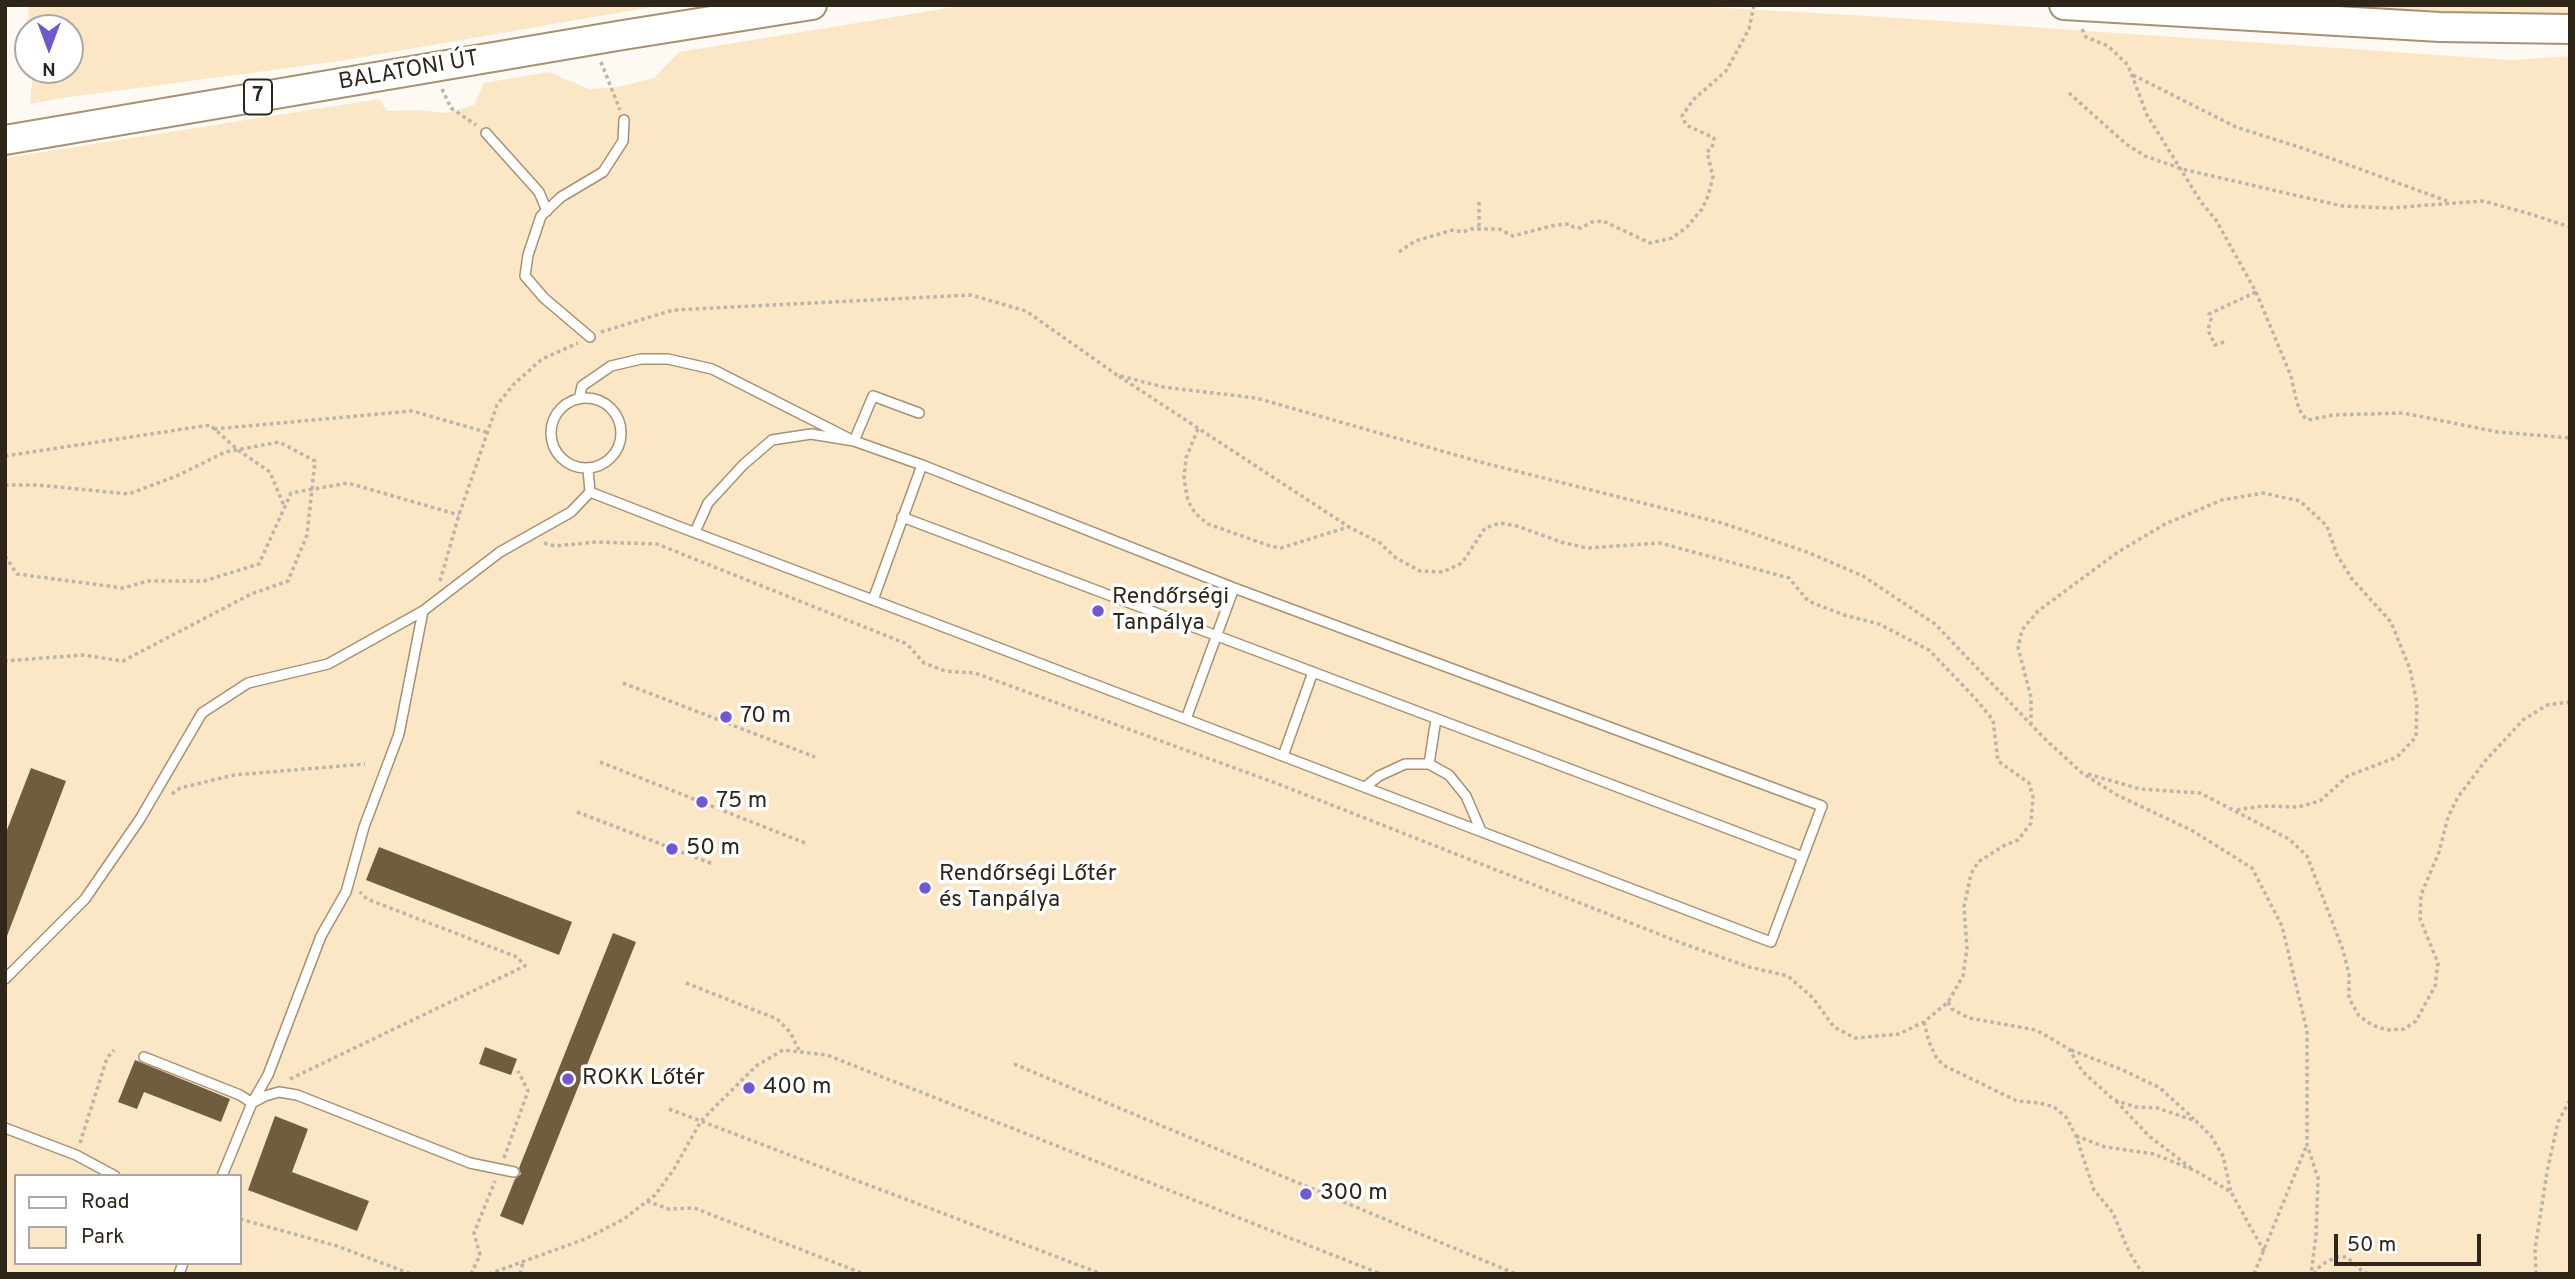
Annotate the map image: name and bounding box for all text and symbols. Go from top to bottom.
north arrow [14,14,84,84]
street label: BALATONI ÚT [337,46,481,98]
text: N [42,56,56,80]
road number: 7 [244,80,272,114]
place label: Rendőrségi Tanpálya [1112,584,1229,638]
marker: Rendőrségi Tanpálya [1090,603,1106,619]
place label: 70 m [740,703,791,731]
marker: 70 m [718,709,734,725]
place label: 75 m [716,788,767,816]
marker: 75 m [694,794,710,810]
place label: 50 m [686,835,740,863]
marker: 50 m [664,841,680,857]
place label: Rendőrségi Lőtér és Tanpálya [939,861,1117,915]
marker: Rendőrségi Lőtér és Tanpálya [917,880,933,896]
place label: ROKK Lőtér [582,1065,705,1093]
marker: ROKK Lőtér [560,1071,576,1087]
place label: 400 m [763,1074,832,1102]
marker: 400 m [741,1080,757,1096]
legend [14,1174,242,1265]
place label: 300 m [1320,1180,1388,1208]
marker: 300 m [1298,1186,1314,1202]
text: Road [81,1189,130,1216]
scale bar [2337,1220,2484,1264]
text: Park [81,1224,124,1251]
text: 50 m [2347,1232,2396,1259]

